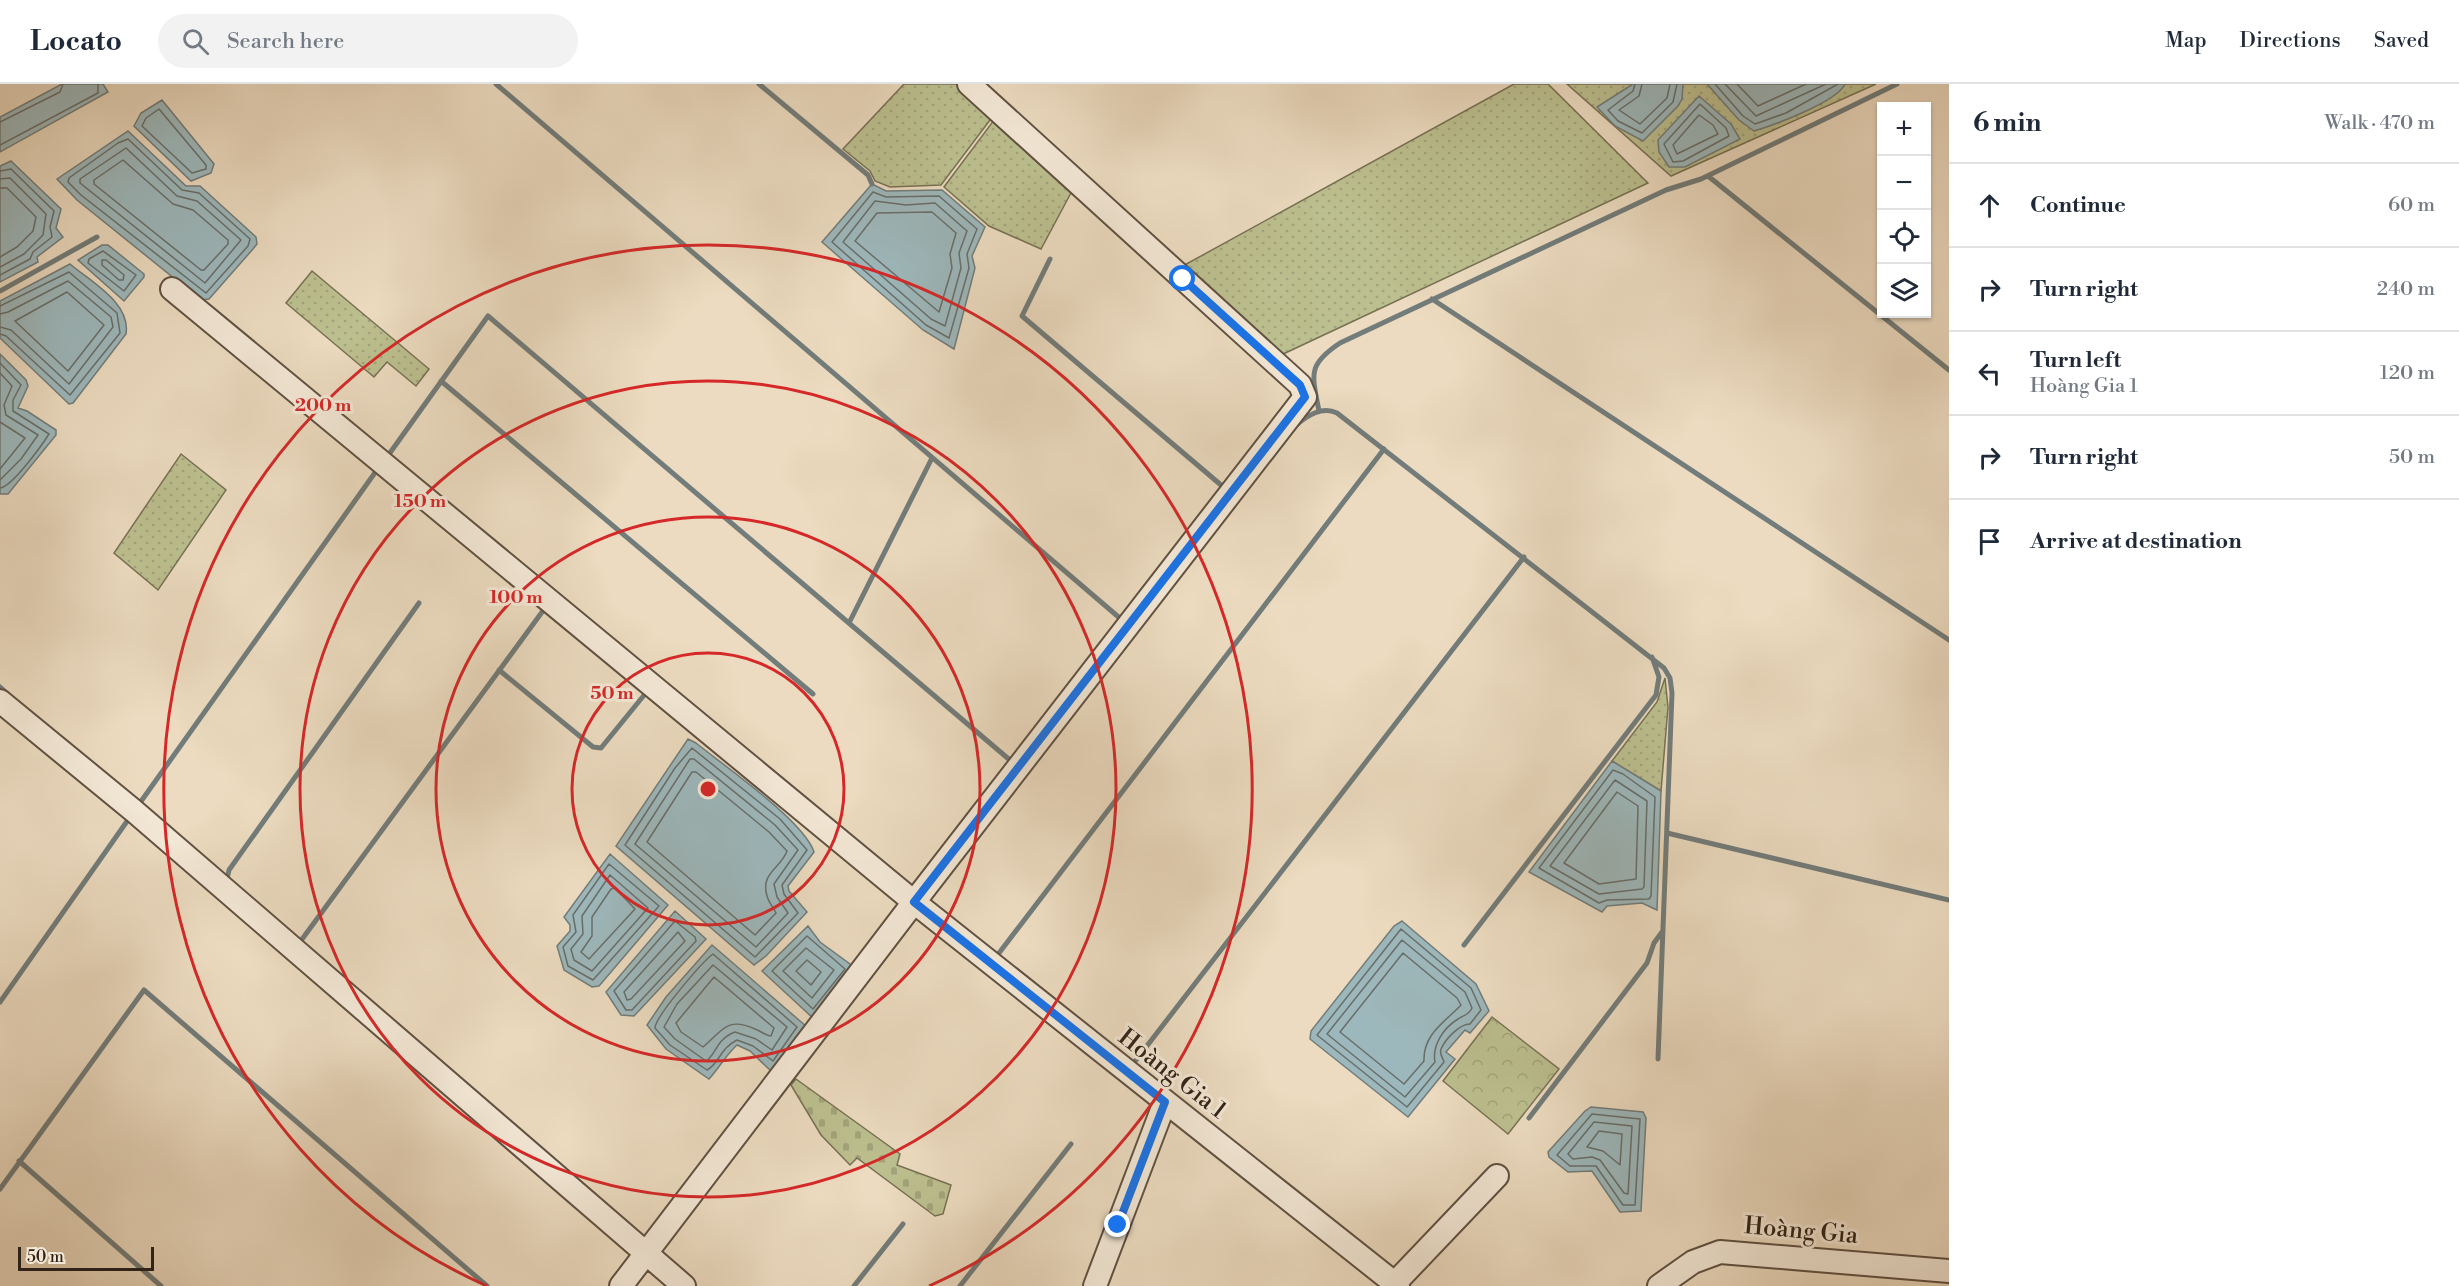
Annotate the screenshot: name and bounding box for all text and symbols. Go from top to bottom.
search box [158,14,578,68]
text: Locato [30,24,122,59]
icon: search [179,25,212,58]
text: Search here [227,28,344,55]
text: Map [2165,28,2207,54]
text: Directions [2240,28,2341,54]
text: Saved [2374,28,2429,54]
map controls [1877,102,1931,318]
button: + [1877,102,1931,156]
text: 6 min [1973,107,2041,139]
text: Walk · 470 m [2325,111,2435,136]
button: − [1877,156,1931,210]
icon: ahead [1973,189,2006,222]
text: Continue [2030,192,2126,219]
text: 60 m [2388,193,2435,218]
button: locate [1877,210,1931,264]
button: layers [1877,264,1931,318]
route start [1169,265,1195,291]
icon: right [1973,273,2006,306]
text: Turn right [2030,276,2138,303]
text: 240 m [2377,277,2435,302]
text: Turn left [2030,347,2121,374]
icon: left [1973,357,2006,390]
text: 120 m [2380,361,2435,386]
text: Hoàng Gia 1 [2030,374,2138,399]
text: 200 m [295,394,352,417]
icon: right [1973,441,2006,474]
text: Turn right [2030,444,2138,471]
text: 50 m [2389,445,2435,470]
text: 150 m [394,490,447,513]
icon: arrive [1973,525,2006,558]
text: Arrive at destination [2030,528,2242,555]
text: 100 m [489,586,543,609]
text: 50 m [590,682,634,705]
centre of rings [698,779,718,799]
street label: Hoàng Gia 1 [1112,1022,1233,1126]
route end [1104,1211,1130,1237]
street label: Hoàng Gia [1743,1211,1860,1251]
scale bar [18,1244,154,1272]
text: 50 m [27,1247,64,1267]

